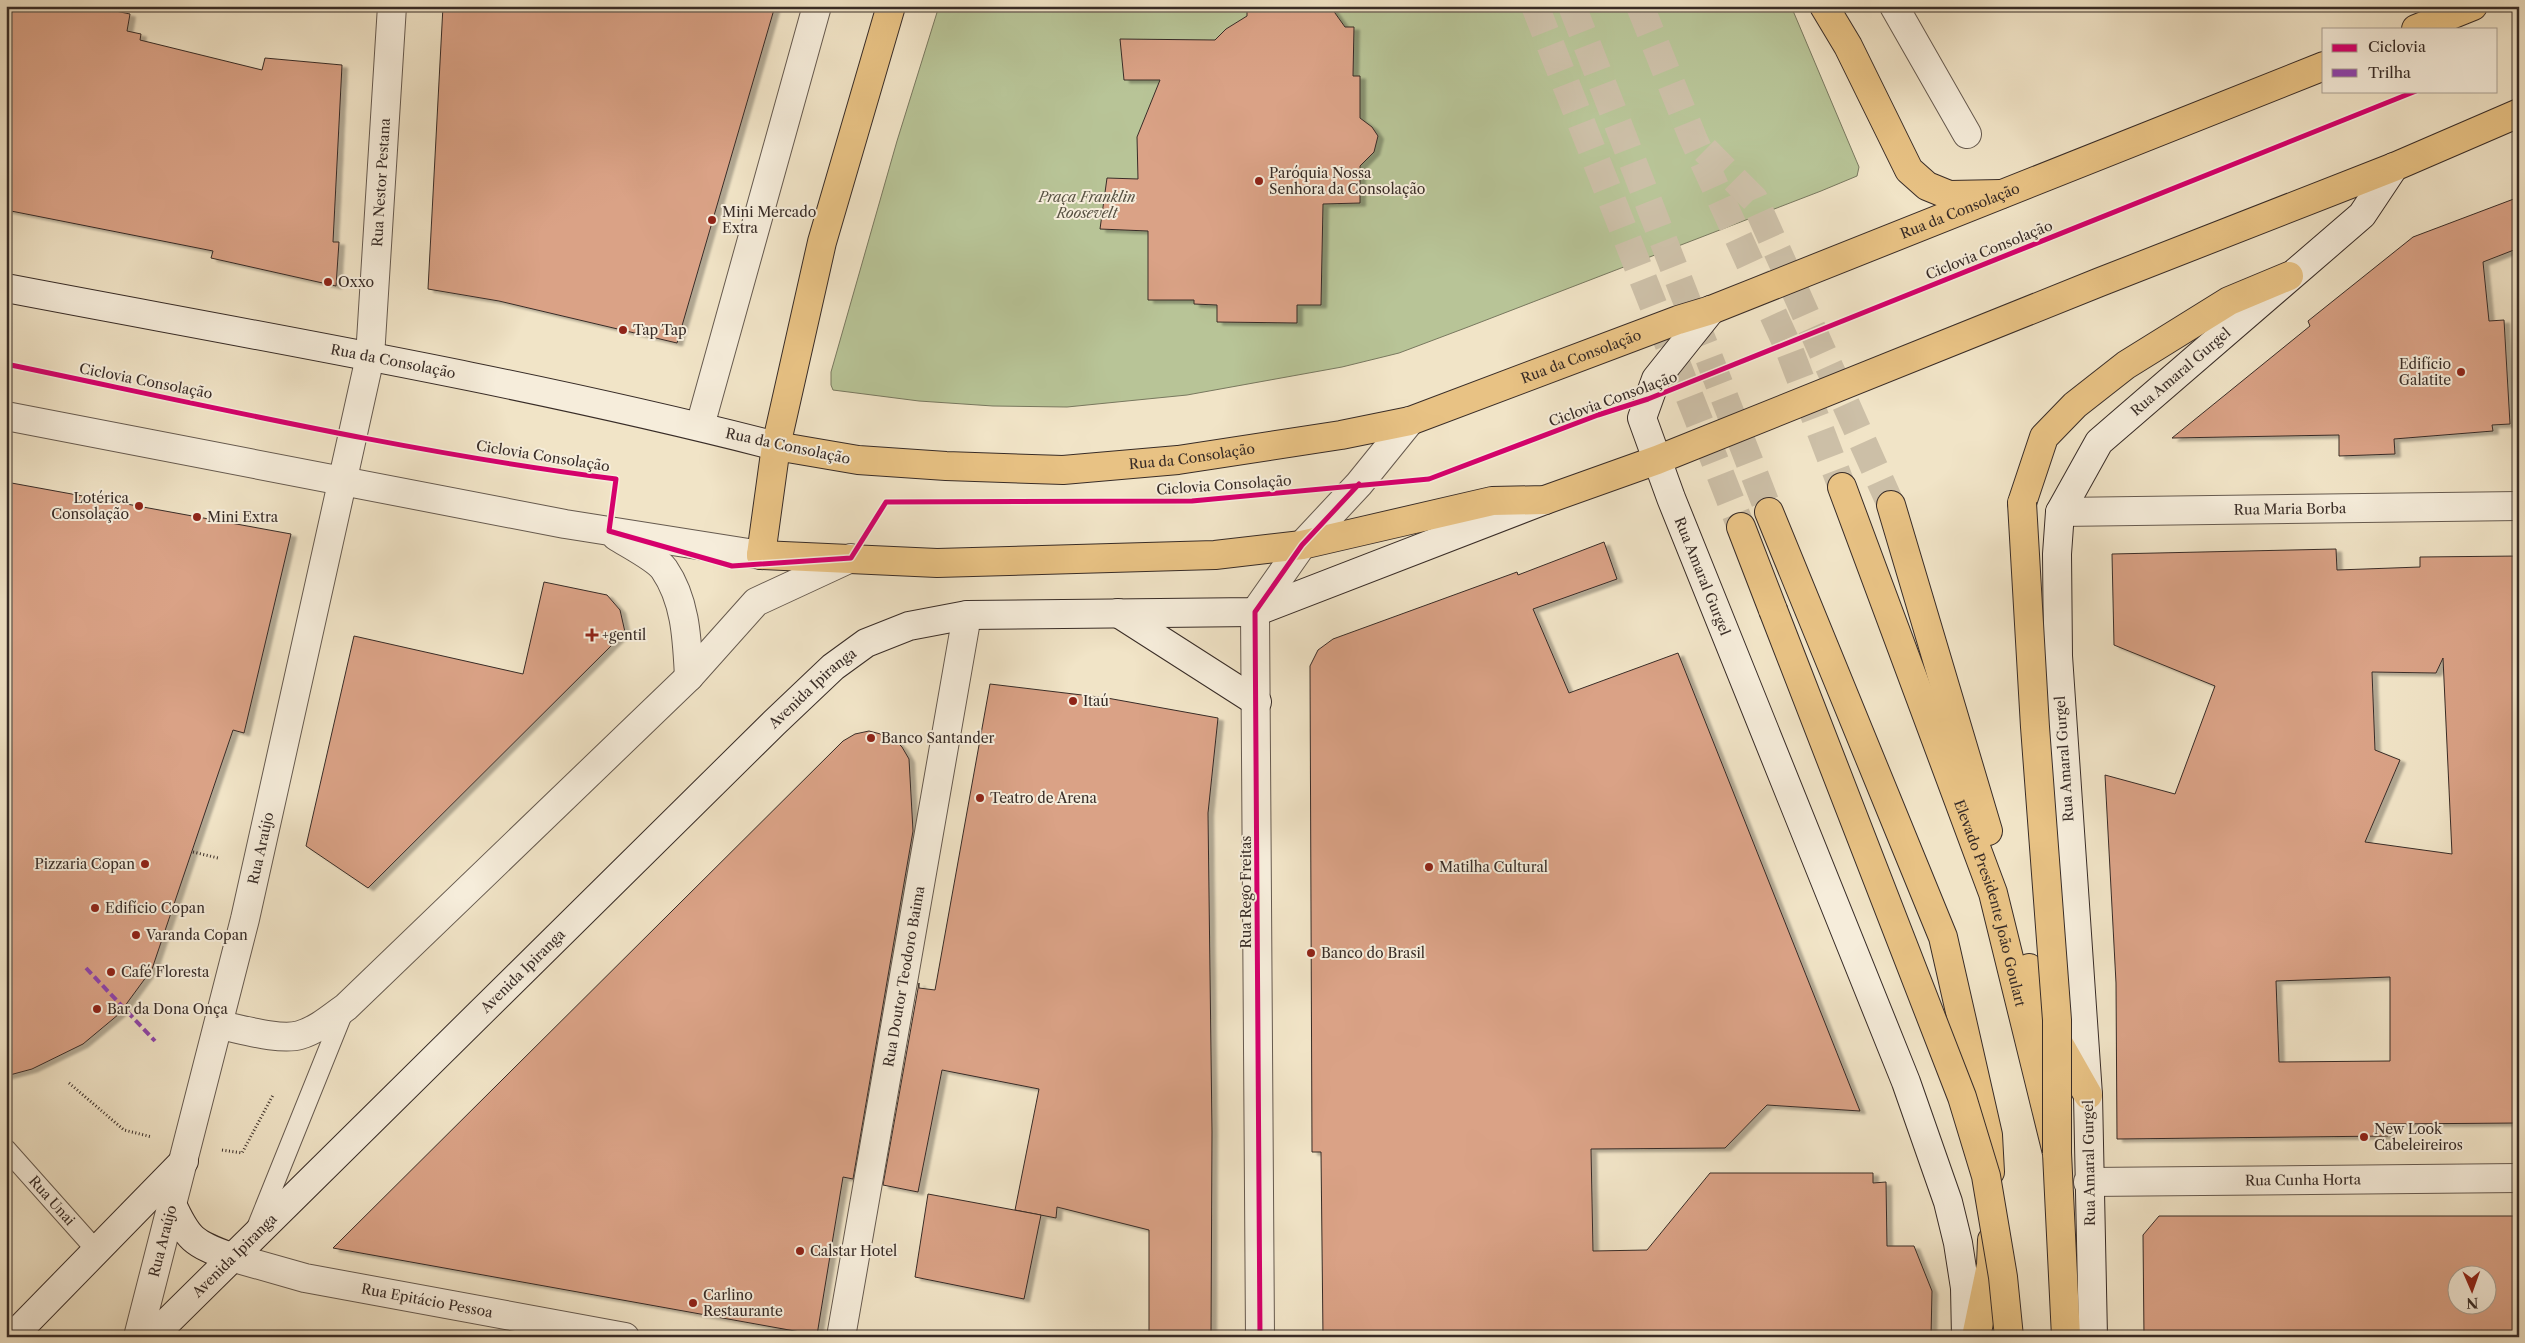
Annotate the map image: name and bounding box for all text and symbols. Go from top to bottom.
legend [2322,28,2498,92]
text: Ciclovia [2368,37,2426,56]
text: Trilha [2368,63,2411,82]
street label: Rua Nestor Pestana [368,117,394,248]
place label: Paróquia Nossa Senhora da Consolação [1269,164,1425,198]
marker: Paróquia Nossa Senhora da Consolação [1253,175,1265,187]
street label: Rua da Consolação [1898,179,2022,243]
park label: Praça Franklin Roosevelt [1038,188,1135,222]
place label: Mini Mercado Extra [722,203,816,237]
marker: Mini Mercado Extra [706,214,718,226]
street label: Ciclovia Consolação [1923,216,2055,284]
place label: Oxxo [338,273,374,291]
marker: Oxxo [322,276,334,288]
place label: Tap Tap [633,321,687,339]
marker: Tap Tap [617,324,629,336]
street label: Rua Amaral Gurgel [2127,324,2234,420]
street label: Rua da Consolação [1518,326,1644,387]
street label: Rua da Consolação [329,340,457,382]
place label: Edifício Galatite [2399,355,2451,389]
street label: Ciclovia Consolação [78,359,214,403]
marker: Edifício Galatite [2455,366,2467,378]
street label: Ciclovia Consolação [1546,367,1680,431]
street label: Rua da Consolação [724,424,852,468]
street label: Ciclovia Consolação [475,437,611,475]
street label: Rua da Consolação [1128,439,1256,473]
street label: Ciclovia Consolação [1156,471,1292,499]
place label: Lotérica Consolação [51,489,130,523]
street label: Rua Maria Borba [2234,499,2347,519]
marker: Lotérica Consolação [133,500,145,512]
place label: Mini Extra [207,508,279,526]
marker: Mini Extra [191,511,203,523]
street label: Rua Amaral Gurgel [1671,514,1734,638]
place label: +gentil [602,626,646,644]
marker: +gentil [586,629,598,641]
street label: Avenida Ipiranga [764,644,860,733]
place label: Itaú [1083,692,1109,710]
marker: Itaú [1067,695,1079,707]
street label: Rua Amaral Gurgel [2051,695,2077,823]
place label: Banco Santander [881,729,995,747]
marker: Banco Santander [865,732,877,744]
place label: Teatro de Arena [990,789,1098,807]
marker: Teatro de Arena [974,792,986,804]
street label: Elevado Presidente João Goulart [1950,797,2030,1009]
street label: Rua Araújo [244,810,278,886]
street label: Rua Rego Freitas [1237,836,1255,948]
place label: Pizzaria Copan [34,855,135,873]
marker: Pizzaria Copan [139,858,151,870]
place label: Matilha Cultural [1439,858,1548,876]
marker: Matilha Cultural [1423,861,1435,873]
street label: Rua Doutor Teodoro Baima [879,884,929,1068]
place label: Edifício Copan [105,899,205,917]
marker: Edifício Copan [89,902,101,914]
street label: Avenida Ipiranga [476,925,569,1017]
place label: Varanda Copan [145,926,248,944]
marker: Varanda Copan [130,929,142,941]
place label: Banco do Brasil [1321,944,1425,962]
marker: Banco do Brasil [1305,947,1317,959]
place label: Café Floresta [121,963,210,981]
marker: Café Floresta [105,966,117,978]
place label: Bar da Dona Onça [107,1000,229,1018]
marker: Bar da Dona Onça [91,1003,103,1015]
street label: Rua Amaral Gurgel [2079,1100,2099,1226]
place label: New Look Cabeleireiros [2374,1120,2463,1154]
marker: New Look Cabeleireiros [2358,1131,2370,1143]
street label: Rua Cunha Horta [2245,1170,2362,1190]
street label: Rua Unai [25,1172,79,1229]
street label: Rua Araújo [145,1203,180,1279]
street label: Avenida Ipiranga [188,1209,281,1302]
place label: Calstar Hotel [810,1242,897,1260]
marker: Calstar Hotel [794,1245,806,1257]
north arrow [2448,1266,2498,1316]
street label: Rua Epitácio Pessoa [360,1280,495,1322]
place label: Carlino Restaurante [703,1286,783,1320]
text: N [2466,1294,2479,1312]
marker: Carlino Restaurante [687,1297,699,1309]

